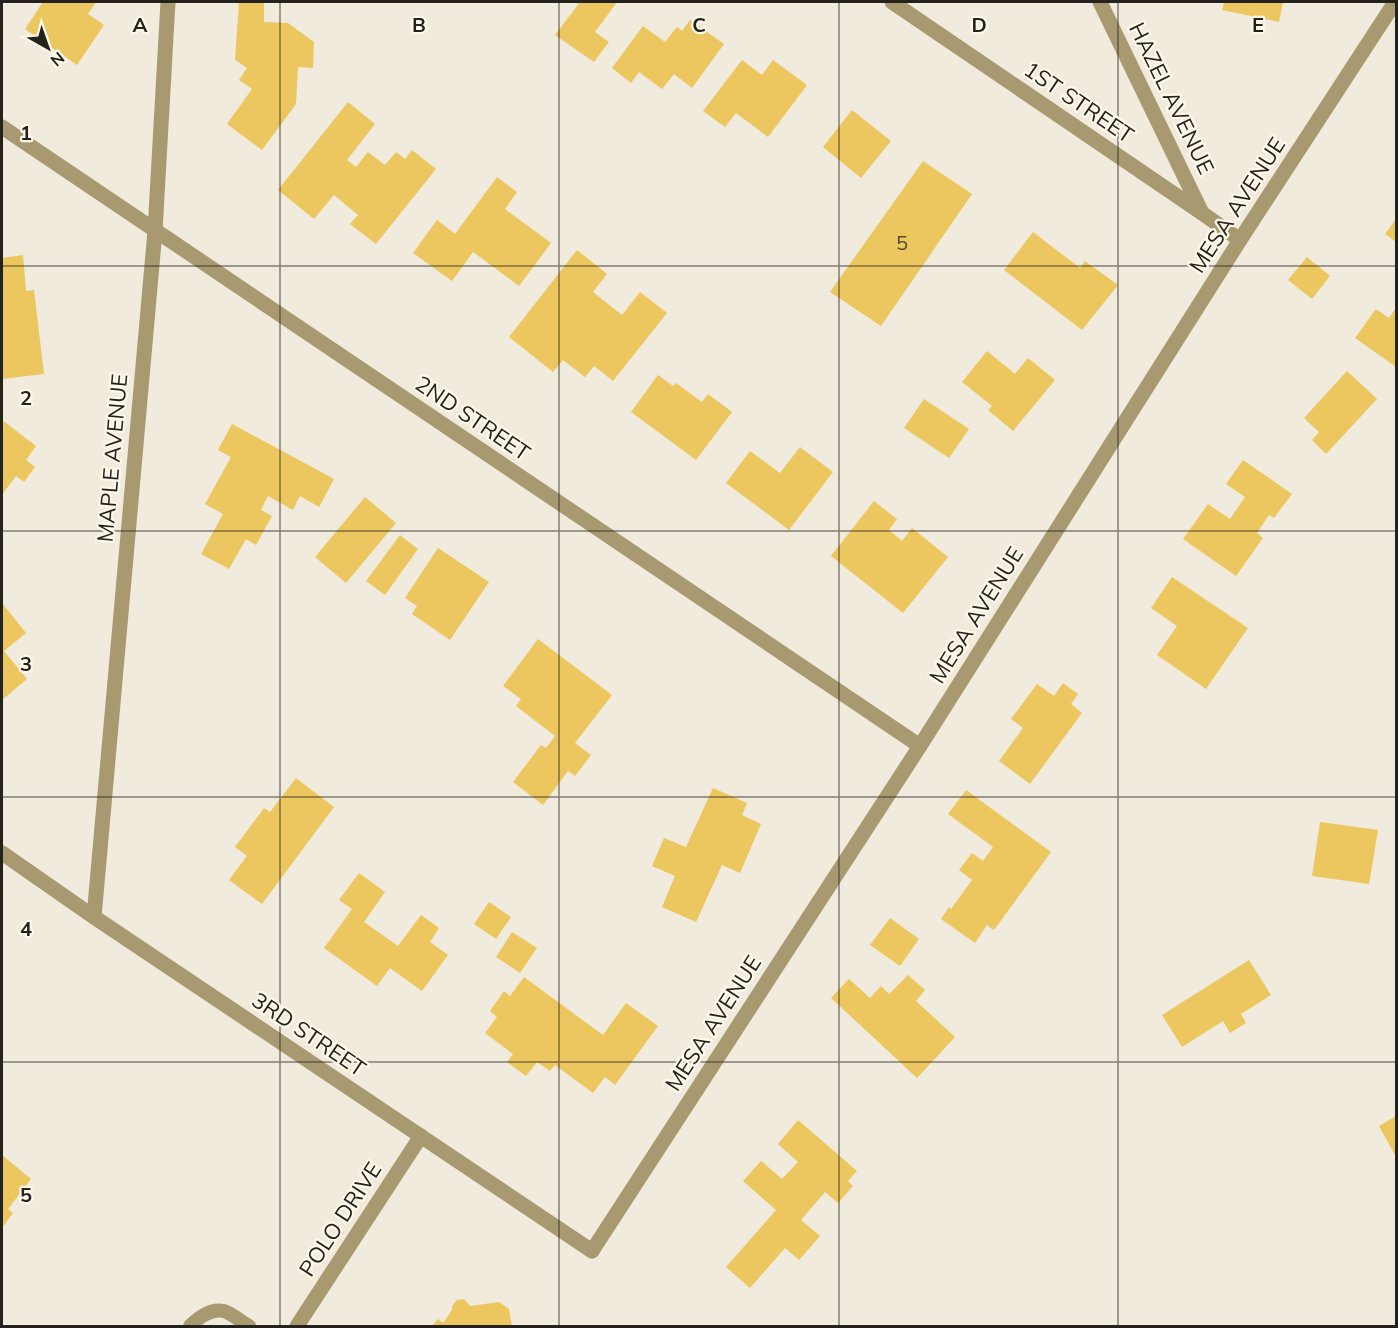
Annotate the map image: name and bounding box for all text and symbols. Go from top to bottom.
text: A [133,12,148,37]
text: B [412,12,426,37]
text: C [692,12,706,37]
text: D [971,12,987,37]
text: E [1252,12,1264,37]
north arrow [18,18,78,78]
street label: HAZEL AVENUE [1123,18,1221,178]
text: N [47,48,69,71]
street label: 1ST STREET [1019,55,1139,149]
text: 1 [20,120,32,145]
street label: MESA AVENUE [1183,132,1291,278]
house number: 5 [896,230,908,255]
street label: 2ND STREET [410,369,536,467]
street label: MAPLE AVENUE [91,373,133,543]
text: 2 [20,385,32,410]
street label: MESA AVENUE [923,541,1029,689]
text: 3 [20,651,32,676]
text: 4 [20,916,32,941]
street label: MESA AVENUE [659,950,767,1096]
street label: 3RD STREET [247,986,371,1082]
street label: POLO DRIVE [293,1157,387,1281]
text: 5 [20,1182,32,1207]

